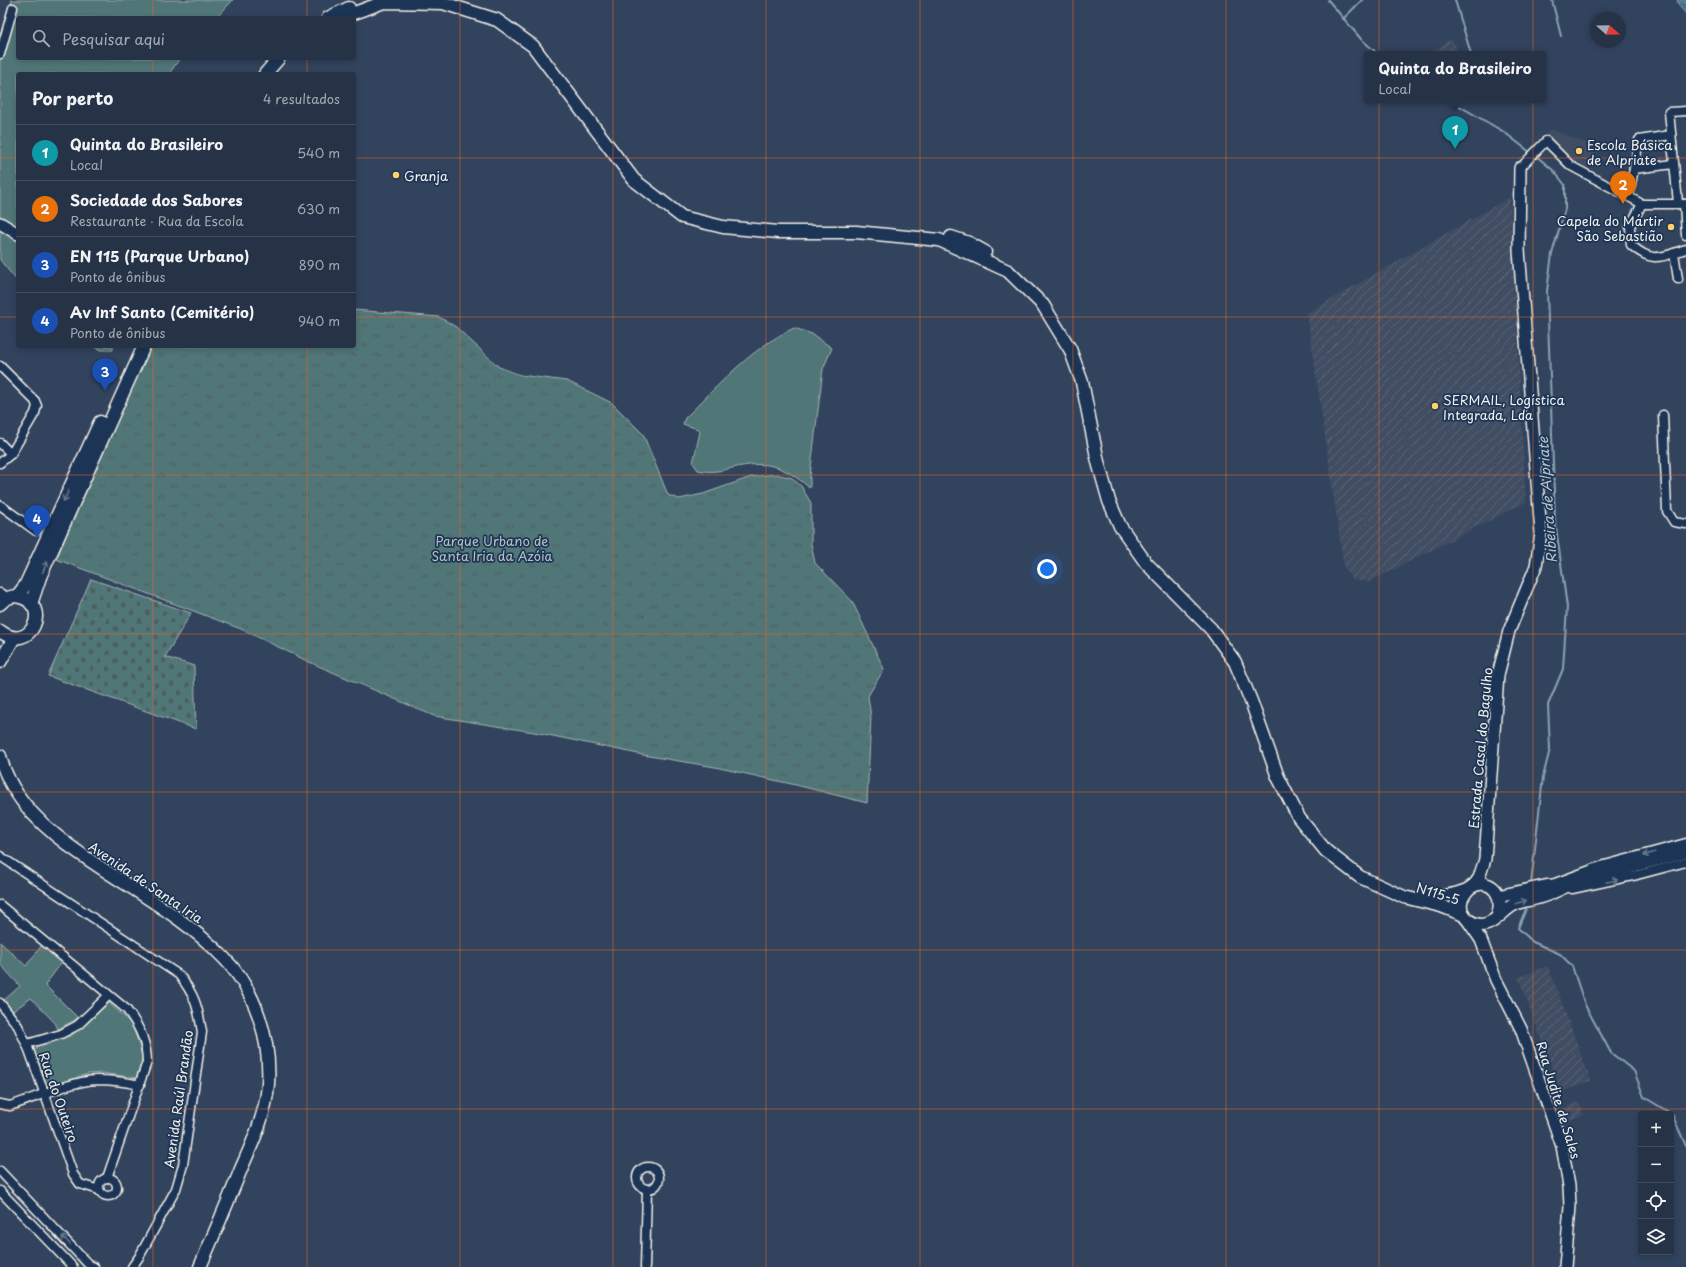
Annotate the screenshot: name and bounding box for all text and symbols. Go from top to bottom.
north arrow [1590,12,1626,48]
search box [16,16,356,60]
icon: search [30,27,52,49]
text: Pesquisar aqui [62,27,165,50]
popup [1364,51,1546,103]
text: Quinta do Brasileiro [1378,56,1532,79]
text: Local [1378,79,1411,98]
text: Por perto [32,85,113,111]
text: 4 resultados [263,89,340,108]
pin: 1 [1442,116,1468,149]
text: Quinta do Brasileiro [70,132,223,155]
place label: Escola Básica de Alpriate [1587,135,1673,169]
text: 1 [42,143,48,162]
text: 540 m [297,143,340,162]
marker: Escola Básica de Alpriate [1574,146,1584,156]
text: Local [70,155,103,174]
place label: Granja [404,166,449,185]
marker: Granja [391,170,401,180]
pin: 2 [1610,171,1636,204]
text: Sociedade dos Sabores [70,188,243,211]
text: 2 [40,199,50,218]
text: 630 m [297,199,340,218]
text: Restaurante · Rua da Escola [70,211,243,230]
place label: Capela do Mártir São Sebastião [1557,211,1663,245]
marker: Capela do Mártir São Sebastião [1666,222,1676,232]
text: EN 115 (Parque Urbano) [70,244,249,267]
text: 3 [41,255,49,274]
text: 890 m [299,255,340,274]
text: Ponto de ônibus [70,267,165,286]
text: Av Inf Santo (Cemitério) [70,300,254,323]
text: 4 [41,311,49,330]
text: 940 m [298,311,340,330]
text: Ponto de ônibus [70,323,165,342]
pin: 3 [92,358,118,391]
place label: SERMAIL, Logística Integrada, Lda [1443,390,1565,424]
marker: SERMAIL, Logística Integrada, Lda [1430,401,1440,411]
water label: Ribeira de Alpriate [1532,435,1562,564]
one-way arrow [62,490,69,502]
pin: 4 [24,505,50,538]
park label: Parque Urbano de Santa Iria da Azóia [431,531,553,565]
your location [1037,559,1057,579]
one-way arrow [41,561,49,573]
street label: Estrada Casal do Bagulho [1463,667,1497,829]
street label: Avenida de Santa Iria [85,837,207,927]
one-way arrow [1642,851,1655,858]
one-way arrow [1605,876,1618,884]
street label: N115-5 [1414,877,1462,909]
one-way arrow [1514,898,1527,905]
street label: Avenida Raúl Brandão [159,1029,197,1169]
street label: Rua Judite de Sales [1532,1039,1586,1161]
street label: Rua do Outeiro [35,1049,83,1145]
map controls [1638,1111,1674,1255]
button: + [1638,1111,1674,1147]
button: − [1638,1147,1674,1183]
button: locate [1638,1183,1674,1219]
button: layers [1638,1219,1674,1255]
one-way arrow [62,1236,71,1246]

